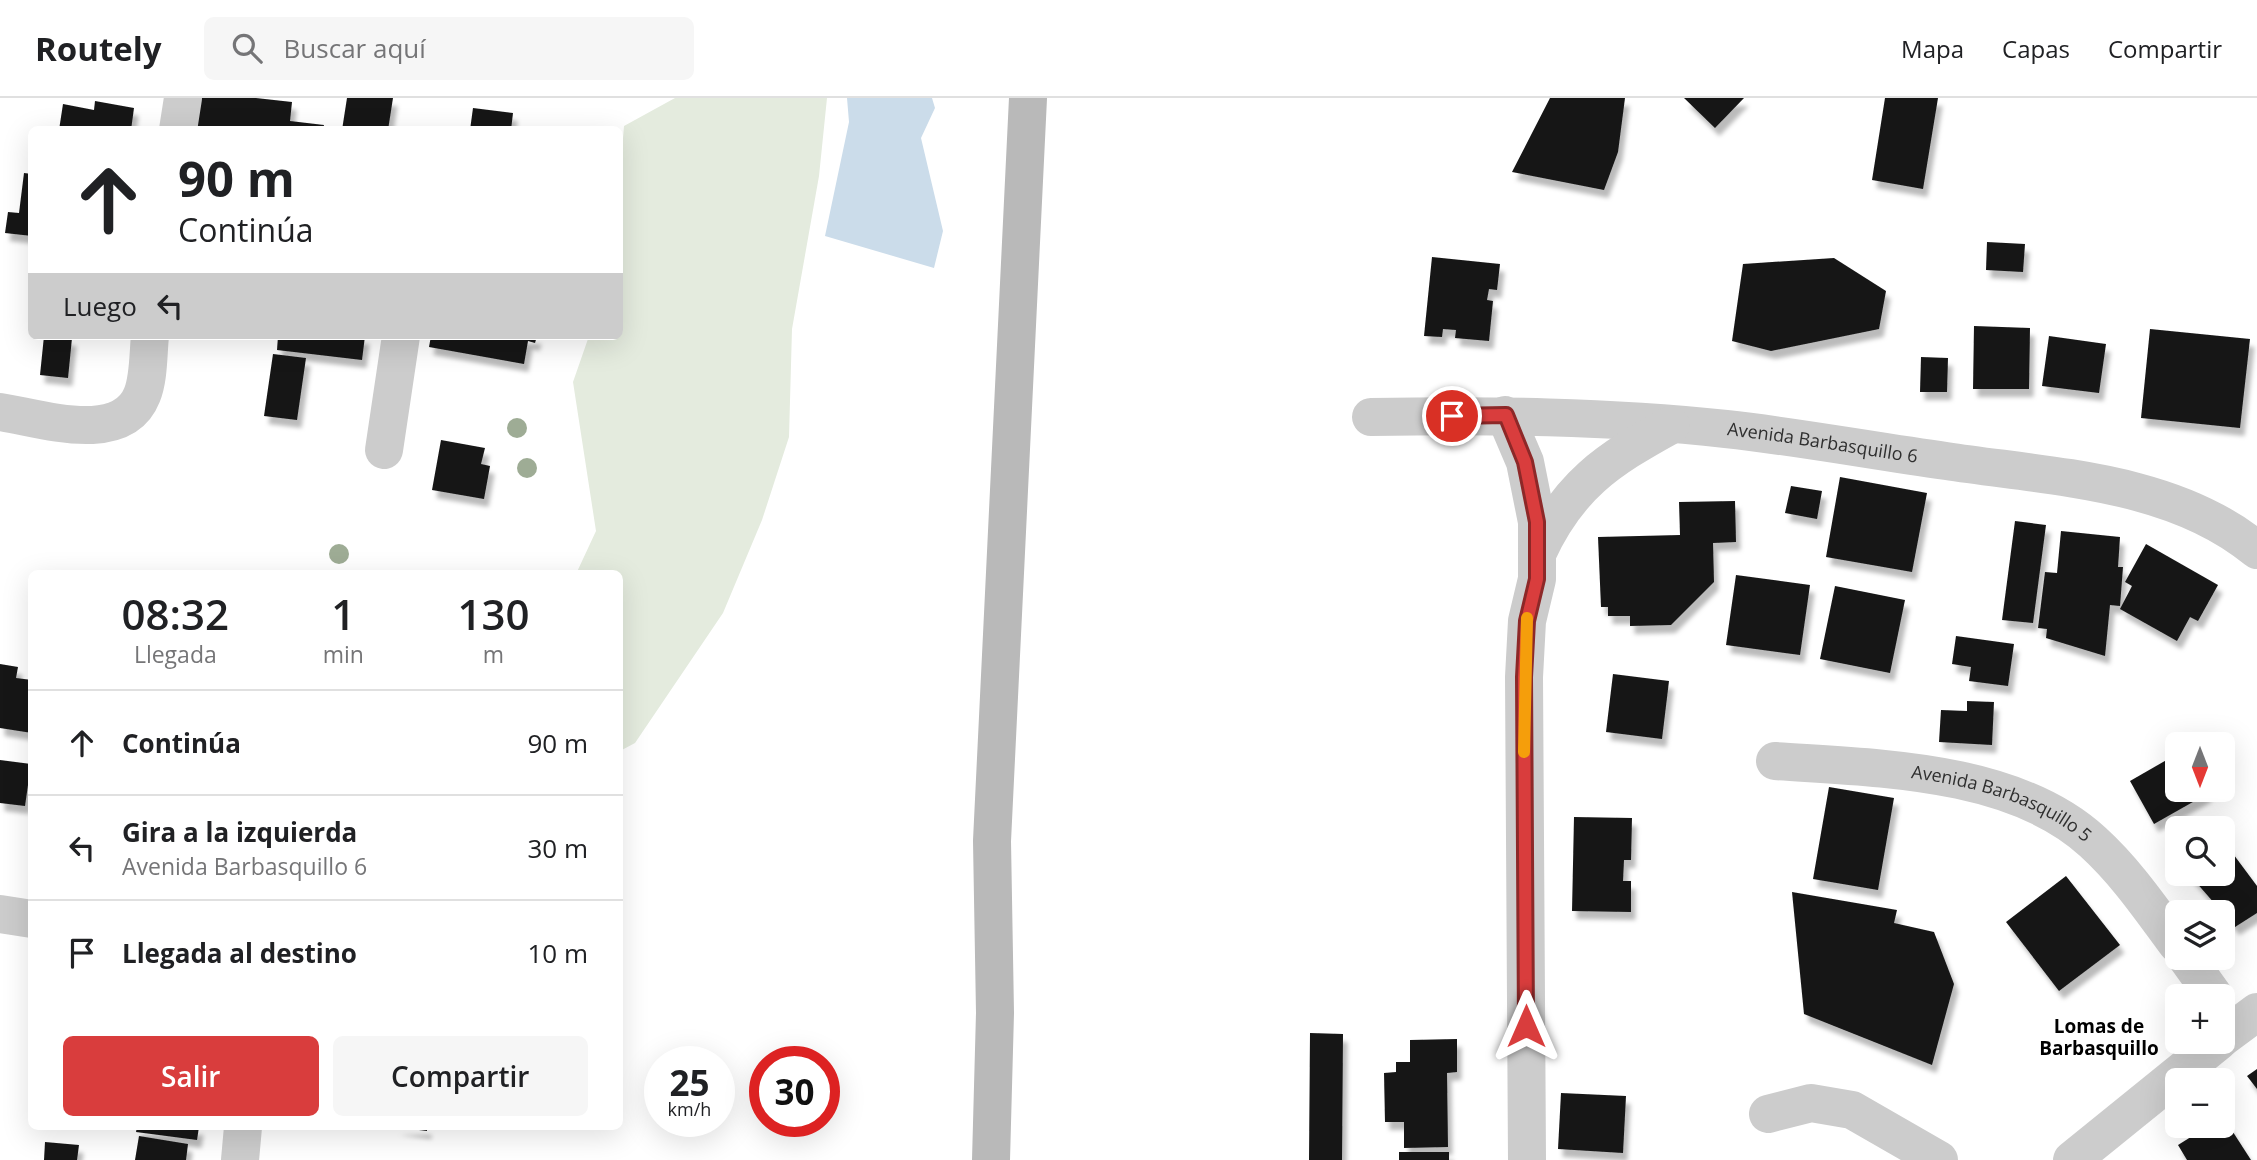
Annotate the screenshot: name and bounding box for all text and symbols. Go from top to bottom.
search box [204,17,694,80]
text: Routely [35,26,162,71]
icon: search [228,29,266,67]
text: Buscar aquí [284,30,426,66]
text: Mapa [1901,32,1964,65]
text: Capas [2002,32,2070,65]
text: Compartir [2108,32,2222,65]
text: 90 m [178,145,295,211]
icon: ahead [63,154,154,245]
text: Continúa [178,208,314,251]
icon: left [151,287,189,325]
text: Luego [63,288,137,324]
pin [1422,386,1482,446]
icon: arrive [1433,397,1471,435]
street label: Avenida Barbasquillo 6 [1726,416,1919,468]
text: 08:32 [122,585,229,642]
text: 1 [331,585,355,642]
text: 130 [457,585,529,642]
text: Llegada [134,638,217,670]
text: min [323,638,364,670]
text: m [483,638,504,670]
icon: ahead [63,724,101,762]
text: Continúa [122,725,241,761]
text: 90 m [527,725,588,761]
north arrow [2165,732,2235,802]
map controls [2165,732,2235,1138]
street label: Avenida Barbasquillo 5 [1910,759,2097,847]
text: Gira a la izquierda [122,814,357,850]
button: search [2165,816,2235,886]
icon: left [63,829,101,867]
text: 30 m [527,830,588,866]
text: Avenida Barbasquillo 6 [122,850,367,882]
button: layers [2165,900,2235,970]
icon: arrive [63,934,101,972]
text: Llegada al destino [122,935,357,971]
text: 10 m [527,935,588,971]
button: + [2165,984,2235,1054]
position arrow [1489,989,1563,1063]
district label: Lomas de Barbasquillo [2039,1013,2159,1061]
button: Salir [63,1036,319,1116]
button: Compartir [333,1036,588,1116]
speed limit sign: 30 [749,1046,840,1137]
text: 25 [669,1059,710,1106]
button: − [2165,1068,2235,1138]
text: km/h [668,1097,711,1121]

